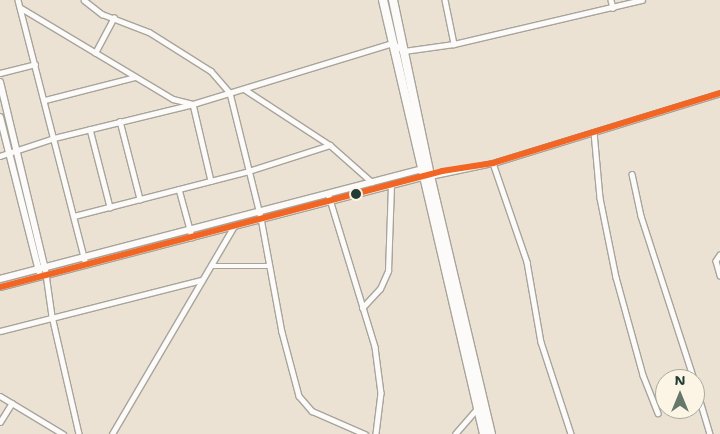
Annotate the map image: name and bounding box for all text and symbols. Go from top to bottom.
unlabelled marker [351,189,361,199]
north arrow [655,369,705,419]
text: N [674,371,686,389]

